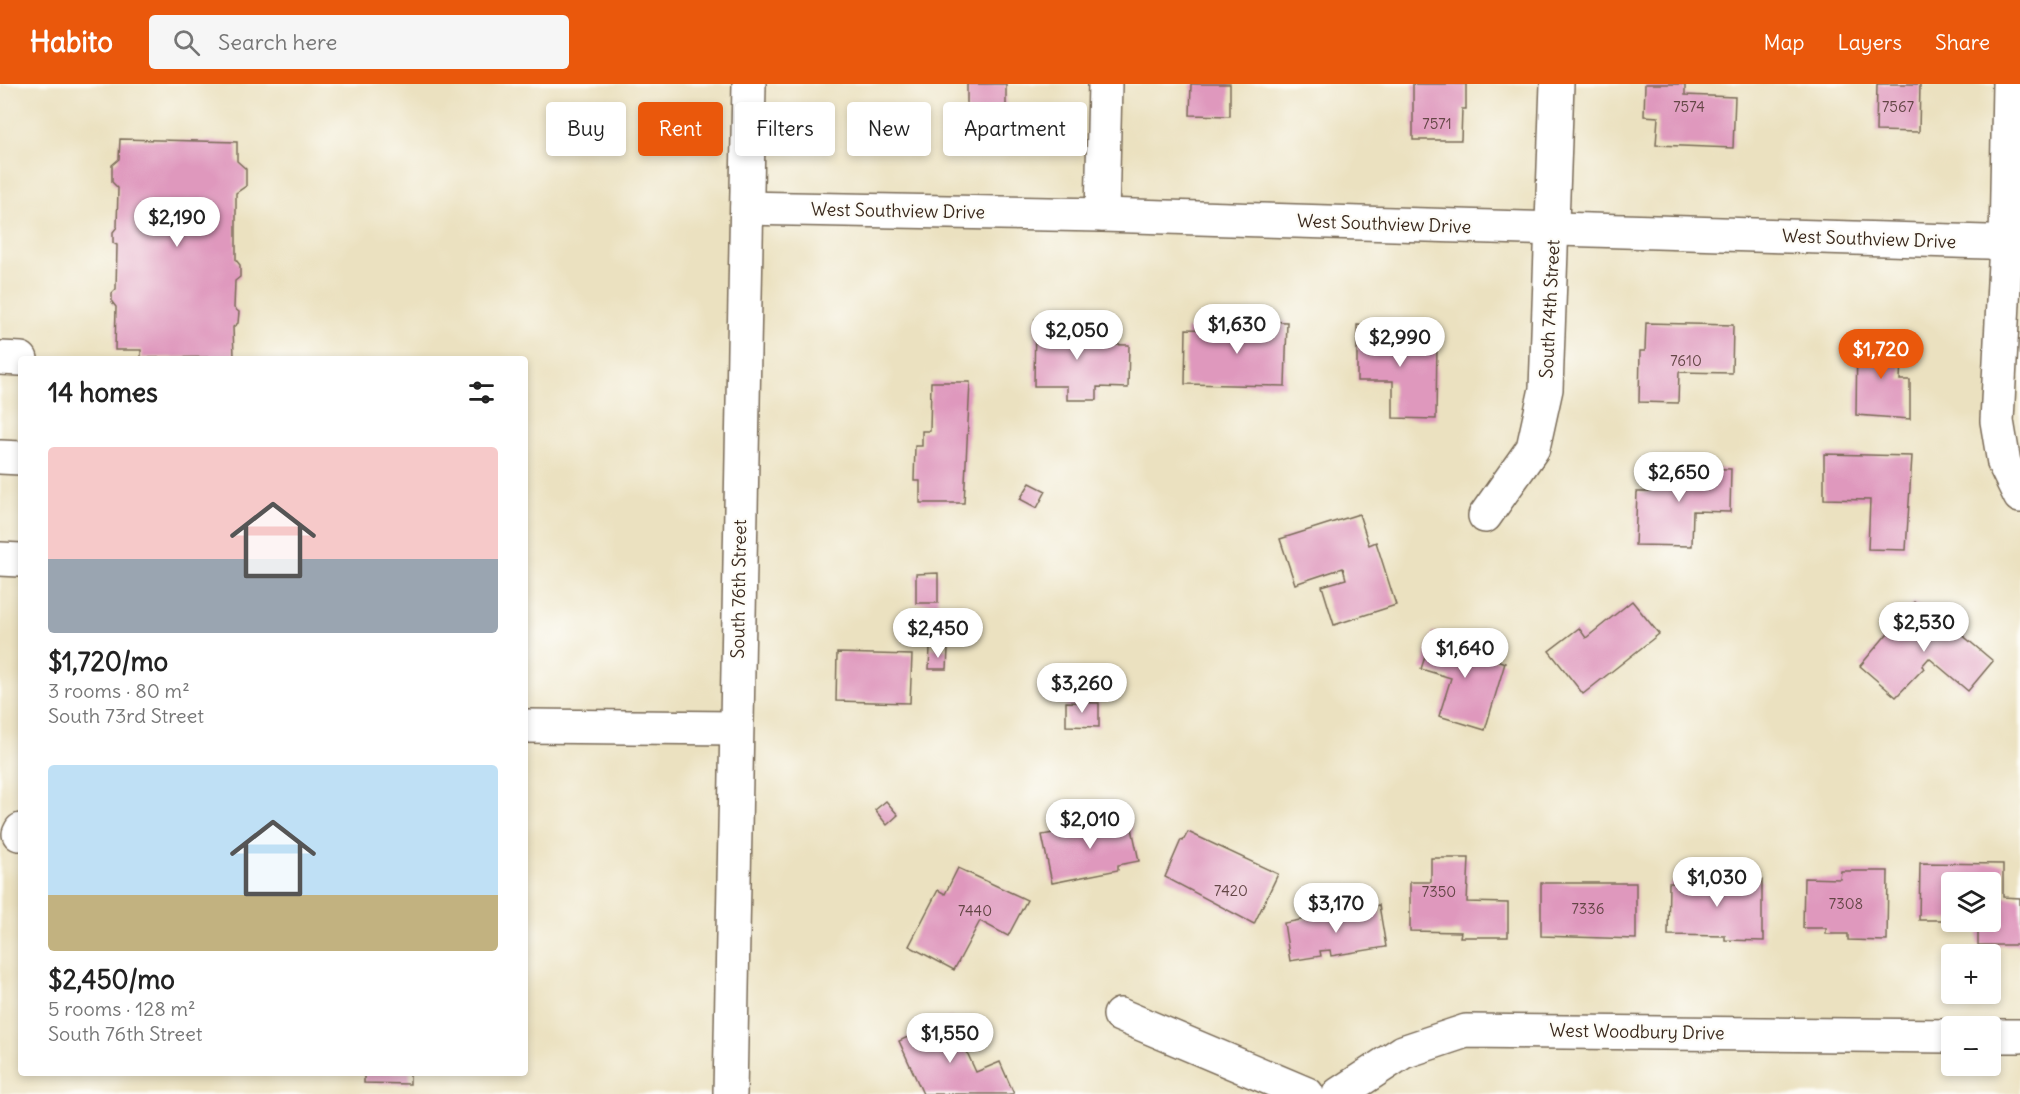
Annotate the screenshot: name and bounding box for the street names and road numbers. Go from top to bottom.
street label: West Southview Drive [811,197,985,224]
street label: West Southview Drive [1296,209,1472,238]
street label: West Southview Drive [1781,224,1957,253]
street label: South 74th Street [1534,239,1565,379]
street label: South 76th Street [726,519,751,659]
street label: West Woodbury Drive [1549,1018,1725,1045]

